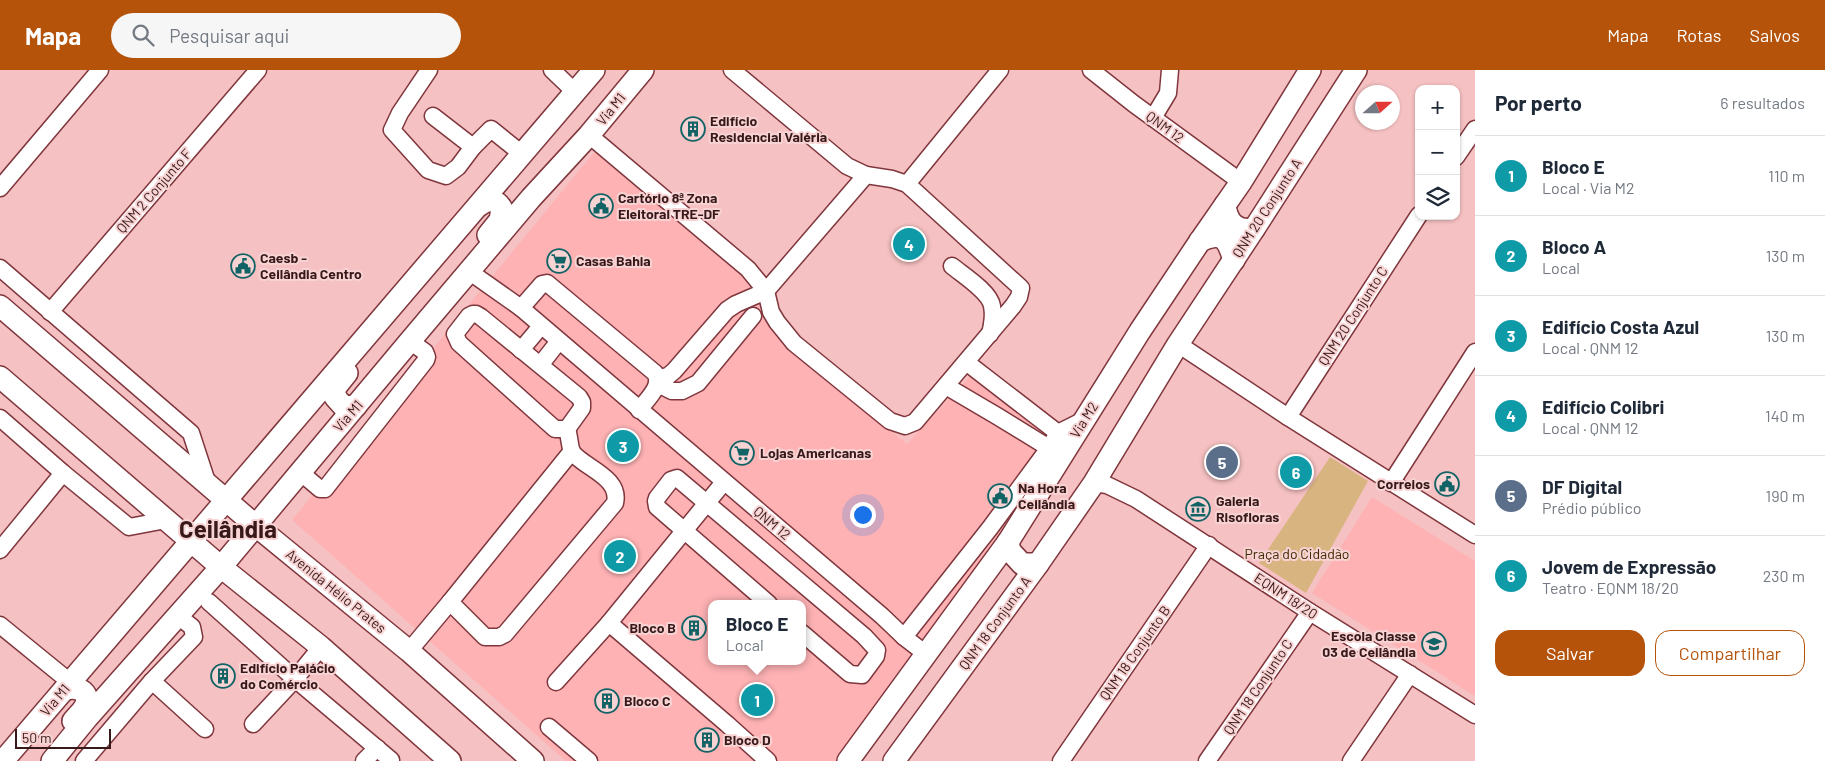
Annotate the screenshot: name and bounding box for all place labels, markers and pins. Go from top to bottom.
place label: Edifício Residencial Valéria [710,112,827,145]
building icon: Edifício Residencial Valéria [680,116,706,142]
place label: Cartório 8ª Zona Eleitoral TRE-DF [618,189,720,222]
public building icon: Cartório 8ª Zona Eleitoral TRE-DF [588,193,614,219]
pin: 4 [893,225,925,263]
supermarket icon: Casas Bahia [546,248,572,274]
place label: Caesb - Ceilândia Centro [260,249,362,282]
place label: Casas Bahia [576,252,651,269]
public building icon: Caesb - Ceilândia Centro [230,253,256,279]
pin: 3 [607,427,639,465]
supermarket icon: Lojas Americanas [729,440,755,466]
pin: 5 [1206,443,1238,481]
place label: Lojas Americanas [760,444,871,461]
pin: 6 [1280,453,1312,491]
public building icon: Correios [1434,471,1460,497]
place label: Correios [1377,475,1430,492]
place label: Na Hora Ceilândia [1018,479,1075,512]
public building icon: Na Hora Ceilândia [987,483,1013,509]
place label: Galeria Risofloras [1216,492,1279,525]
museum icon: Galeria Risofloras [1185,496,1211,522]
pin: 2 [604,537,636,575]
building icon: Bloco B [681,615,707,641]
place label: Bloco B [629,619,676,636]
place label: Escola Classe 03 de Ceilândia [1322,627,1416,660]
school or university icon: Escola Classe 03 de Ceilândia [1421,631,1447,657]
place label: Edifício Palácio do Comércio [240,659,336,692]
building icon: Edifício Palácio do Comércio [210,663,236,689]
pin: 1 [741,681,773,719]
building icon: Bloco C [594,688,620,714]
place label: Bloco C [624,692,670,709]
building icon: Bloco D [694,727,720,753]
place label: Bloco D [724,731,771,748]

